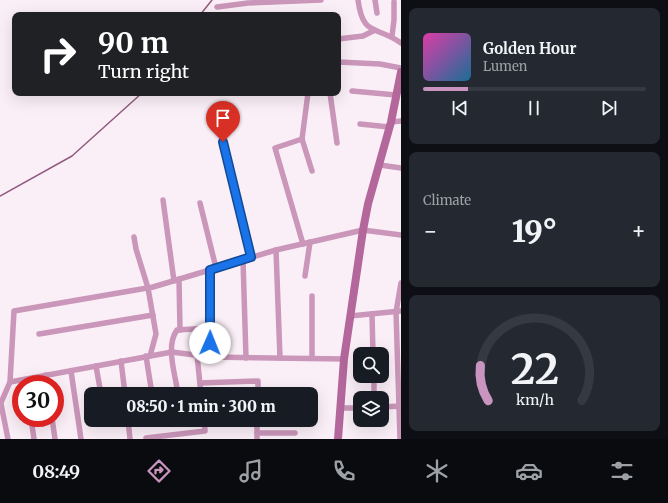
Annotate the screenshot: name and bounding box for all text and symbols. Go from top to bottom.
text: 90 m [98,25,169,61]
icon: right [32,28,84,80]
text: Golden Hour [483,39,577,58]
text: Lumen [483,58,527,75]
text: Turn right [98,60,189,83]
icon: previous [449,97,471,119]
icon: pause [523,97,545,119]
icon: next [598,97,620,119]
pin [206,101,240,142]
icon: arrive [212,107,234,129]
text: Climate [423,192,471,209]
text: 19° [512,212,557,250]
text: − [423,217,438,245]
text: + [631,217,646,245]
position arrow [189,322,231,364]
text: 22 [510,343,559,395]
map controls [353,347,389,427]
button: search [353,347,389,383]
speed limit sign: 30 [12,375,64,427]
button: layers [353,391,389,427]
text: km/h [516,391,554,409]
text: 08:50 · 1 min · 300 m [126,397,276,416]
icon: directions [145,457,173,485]
icon: music [237,457,265,485]
icon: phone [330,457,358,485]
icon: climate [423,457,451,485]
icon: car [515,457,543,485]
icon: filters [608,457,636,485]
text: 08:49 [32,460,80,483]

